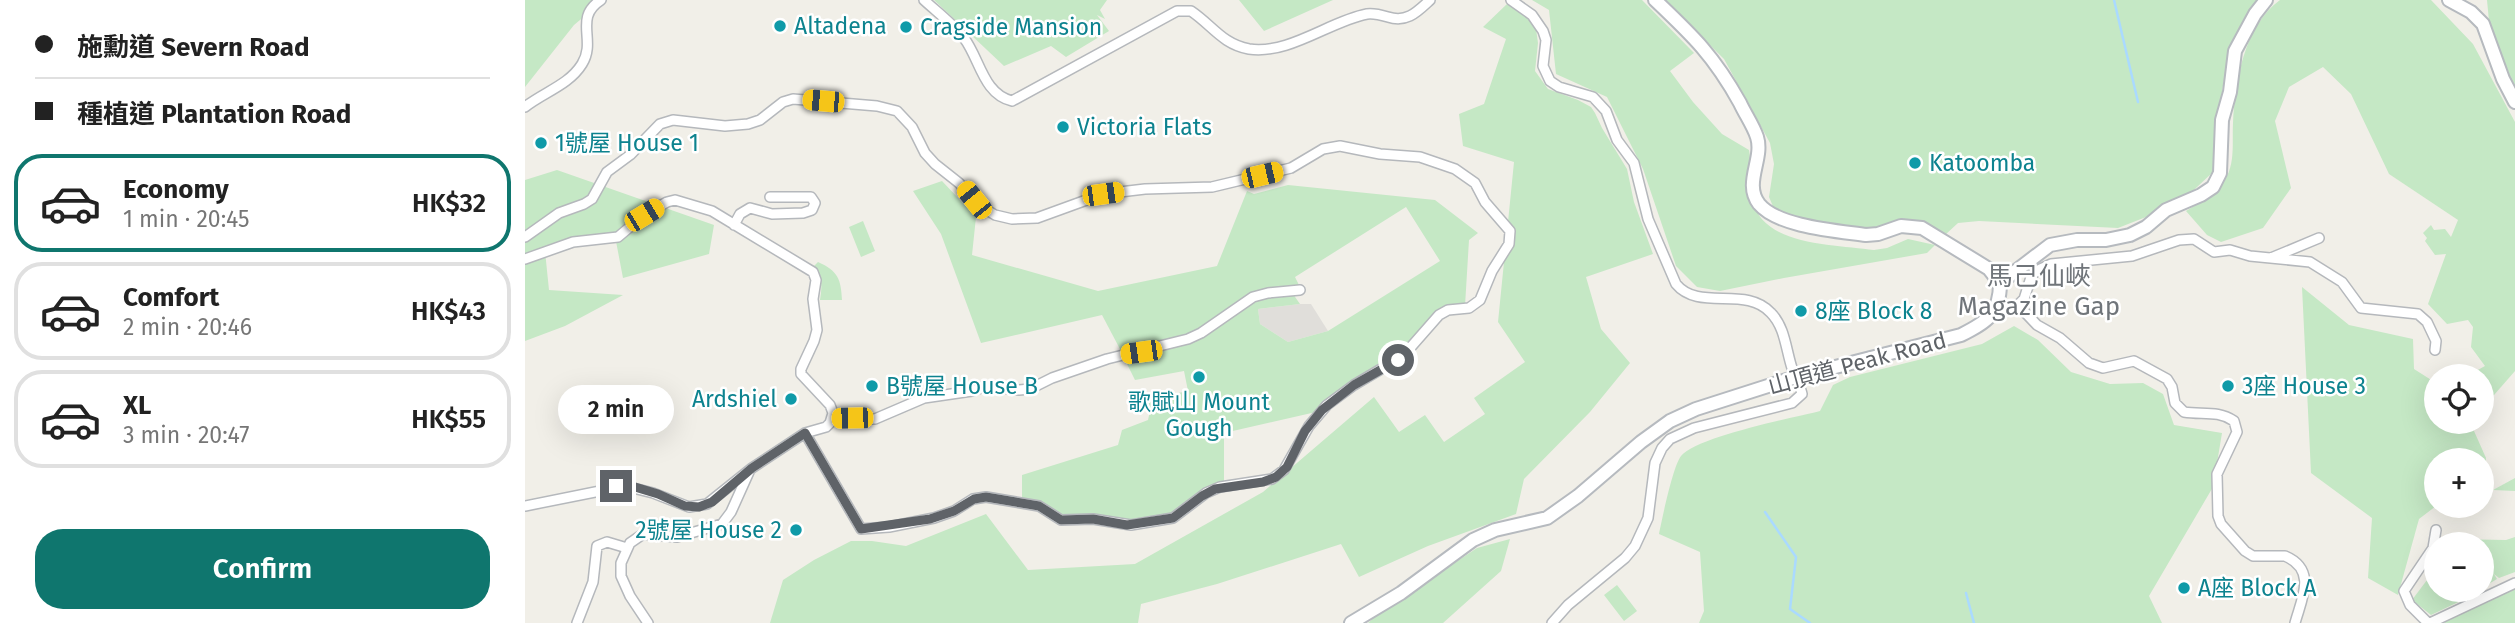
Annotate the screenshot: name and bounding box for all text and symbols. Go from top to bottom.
place label: Altadena [794,12,887,40]
place label: Cragside Mansion [920,13,1102,41]
marker: Altadena [772,18,788,34]
marker: Cragside Mansion [898,19,914,35]
text: 施勳道 Severn Road [77,32,310,63]
car [802,89,845,113]
text: 種植道 Plantation Road [77,99,351,130]
place label: Victoria Flats [1077,113,1212,141]
marker: Victoria Flats [1055,119,1071,135]
place label: 1號屋 House 1 [555,129,699,157]
marker: 1號屋 House 1 [533,135,549,151]
place label: Katoomba [1929,149,2035,177]
marker: Katoomba [1907,155,1923,171]
car [1240,160,1285,190]
icon: car [39,172,102,235]
text: Economy [123,174,229,205]
car [953,177,996,223]
car [1081,181,1126,207]
text: HK$32 [412,188,486,219]
car [621,195,668,235]
text: 1 min · 20:45 [123,205,250,233]
district label: 馬己仙峽 Magazine Gap [1958,261,2120,322]
icon: car [39,280,102,343]
text: Comfort [123,282,219,313]
text: HK$43 [411,296,486,327]
place label: 8座 Block 8 [1815,297,1932,325]
marker: 8座 Block 8 [1793,303,1809,319]
text: 2 min · 20:46 [123,313,252,341]
street label: 山頂道 Peak Road [1765,326,1949,400]
car [1119,339,1164,365]
route start [1382,344,1414,376]
map controls [2424,364,2494,602]
button: locate [2424,364,2494,434]
marker: 歌賦山 Mount Gough [1191,369,1207,385]
place label: B號屋 House B [886,372,1038,400]
place label: 3座 House 3 [2242,372,2366,400]
marker: B號屋 House B [864,378,880,394]
marker: 3座 House 3 [2220,378,2236,394]
callout: 2 min [558,384,674,434]
place label: Ardshiel [692,385,777,413]
icon: car [39,388,102,451]
place label: 歌賦山 Mount Gough [1128,388,1270,442]
text: XL [123,390,151,421]
marker: Ardshiel [783,391,799,407]
text: 2 min [588,395,644,423]
text: HK$55 [411,404,486,435]
car [831,407,874,429]
text: 3 min · 20:47 [123,421,249,449]
button: + [2424,448,2494,518]
route end [600,470,632,502]
place label: 2號屋 House 2 [635,516,782,544]
marker: 2號屋 House 2 [788,522,804,538]
button: Confirm [35,529,490,609]
button: − [2424,532,2494,602]
place label: A座 Block A [2198,574,2317,602]
marker: A座 Block A [2176,580,2192,596]

